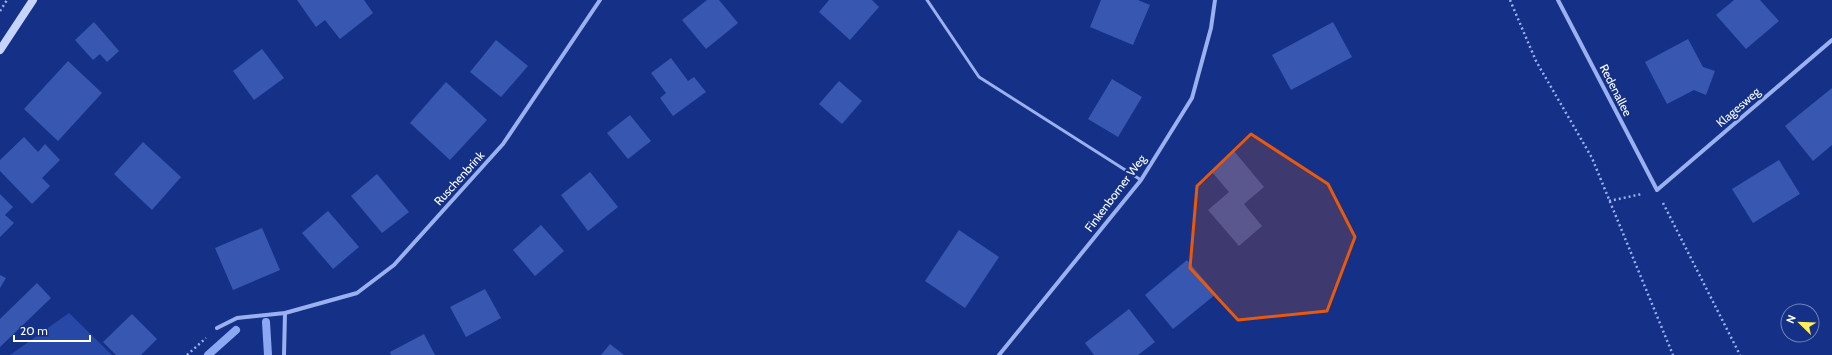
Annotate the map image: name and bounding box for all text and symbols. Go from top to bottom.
street label: Redenallee [1597,62,1635,118]
street label: Klagesweg [1713,83,1764,130]
street label: Ruschenbrink [431,147,488,208]
street label: Finkenborner Weg [1081,151,1150,235]
north arrow [1780,303,1820,343]
text: N [1783,313,1799,325]
scale bar [14,317,90,343]
text: 20 m [20,323,48,338]

